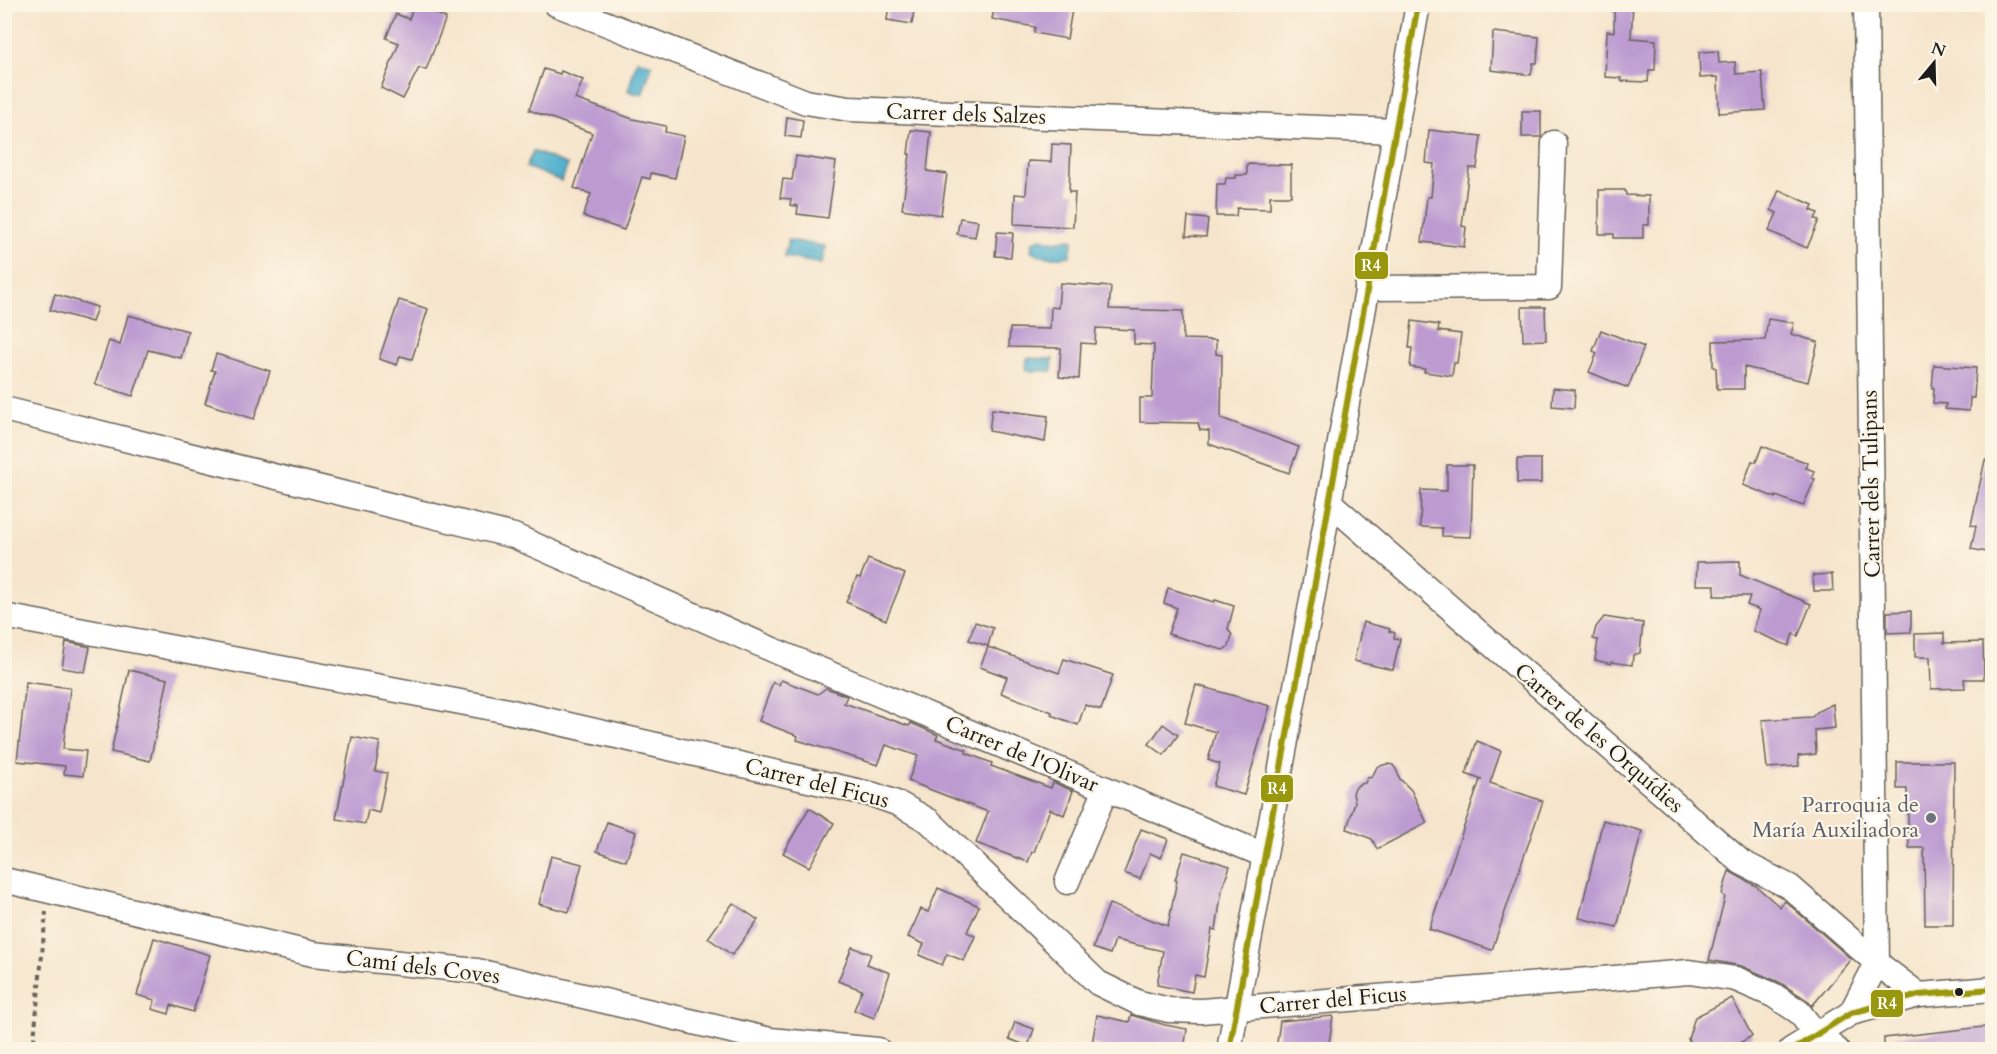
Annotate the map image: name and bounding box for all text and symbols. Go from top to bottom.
north arrow [1904,33,1964,93]
text: N [1928,37,1949,62]
street label: Carrer dels Salzes [885,96,1047,132]
line badge: R4 [1354,251,1389,280]
text: R4 [1361,255,1381,277]
street label: Carrer dels Tulipans [1854,390,1888,578]
street label: Carrer de les Orquídies [1508,656,1690,820]
street label: Carrer de l'Olivar [941,708,1104,800]
street label: Carrer del Ficus [742,751,892,815]
line badge: R4 [1260,774,1294,803]
text: R4 [1267,778,1287,800]
place label: Parroquia de María Auxiliadora [1752,790,1919,845]
marker: Parroquia de María Auxiliadora [1924,811,1938,825]
street label: Camí dels Coves [344,943,502,991]
street label: Carrer del Ficus [1258,979,1408,1021]
unlabelled marker [1953,986,1965,998]
line badge: R4 [1870,989,1904,1018]
text: R4 [1877,993,1897,1015]

